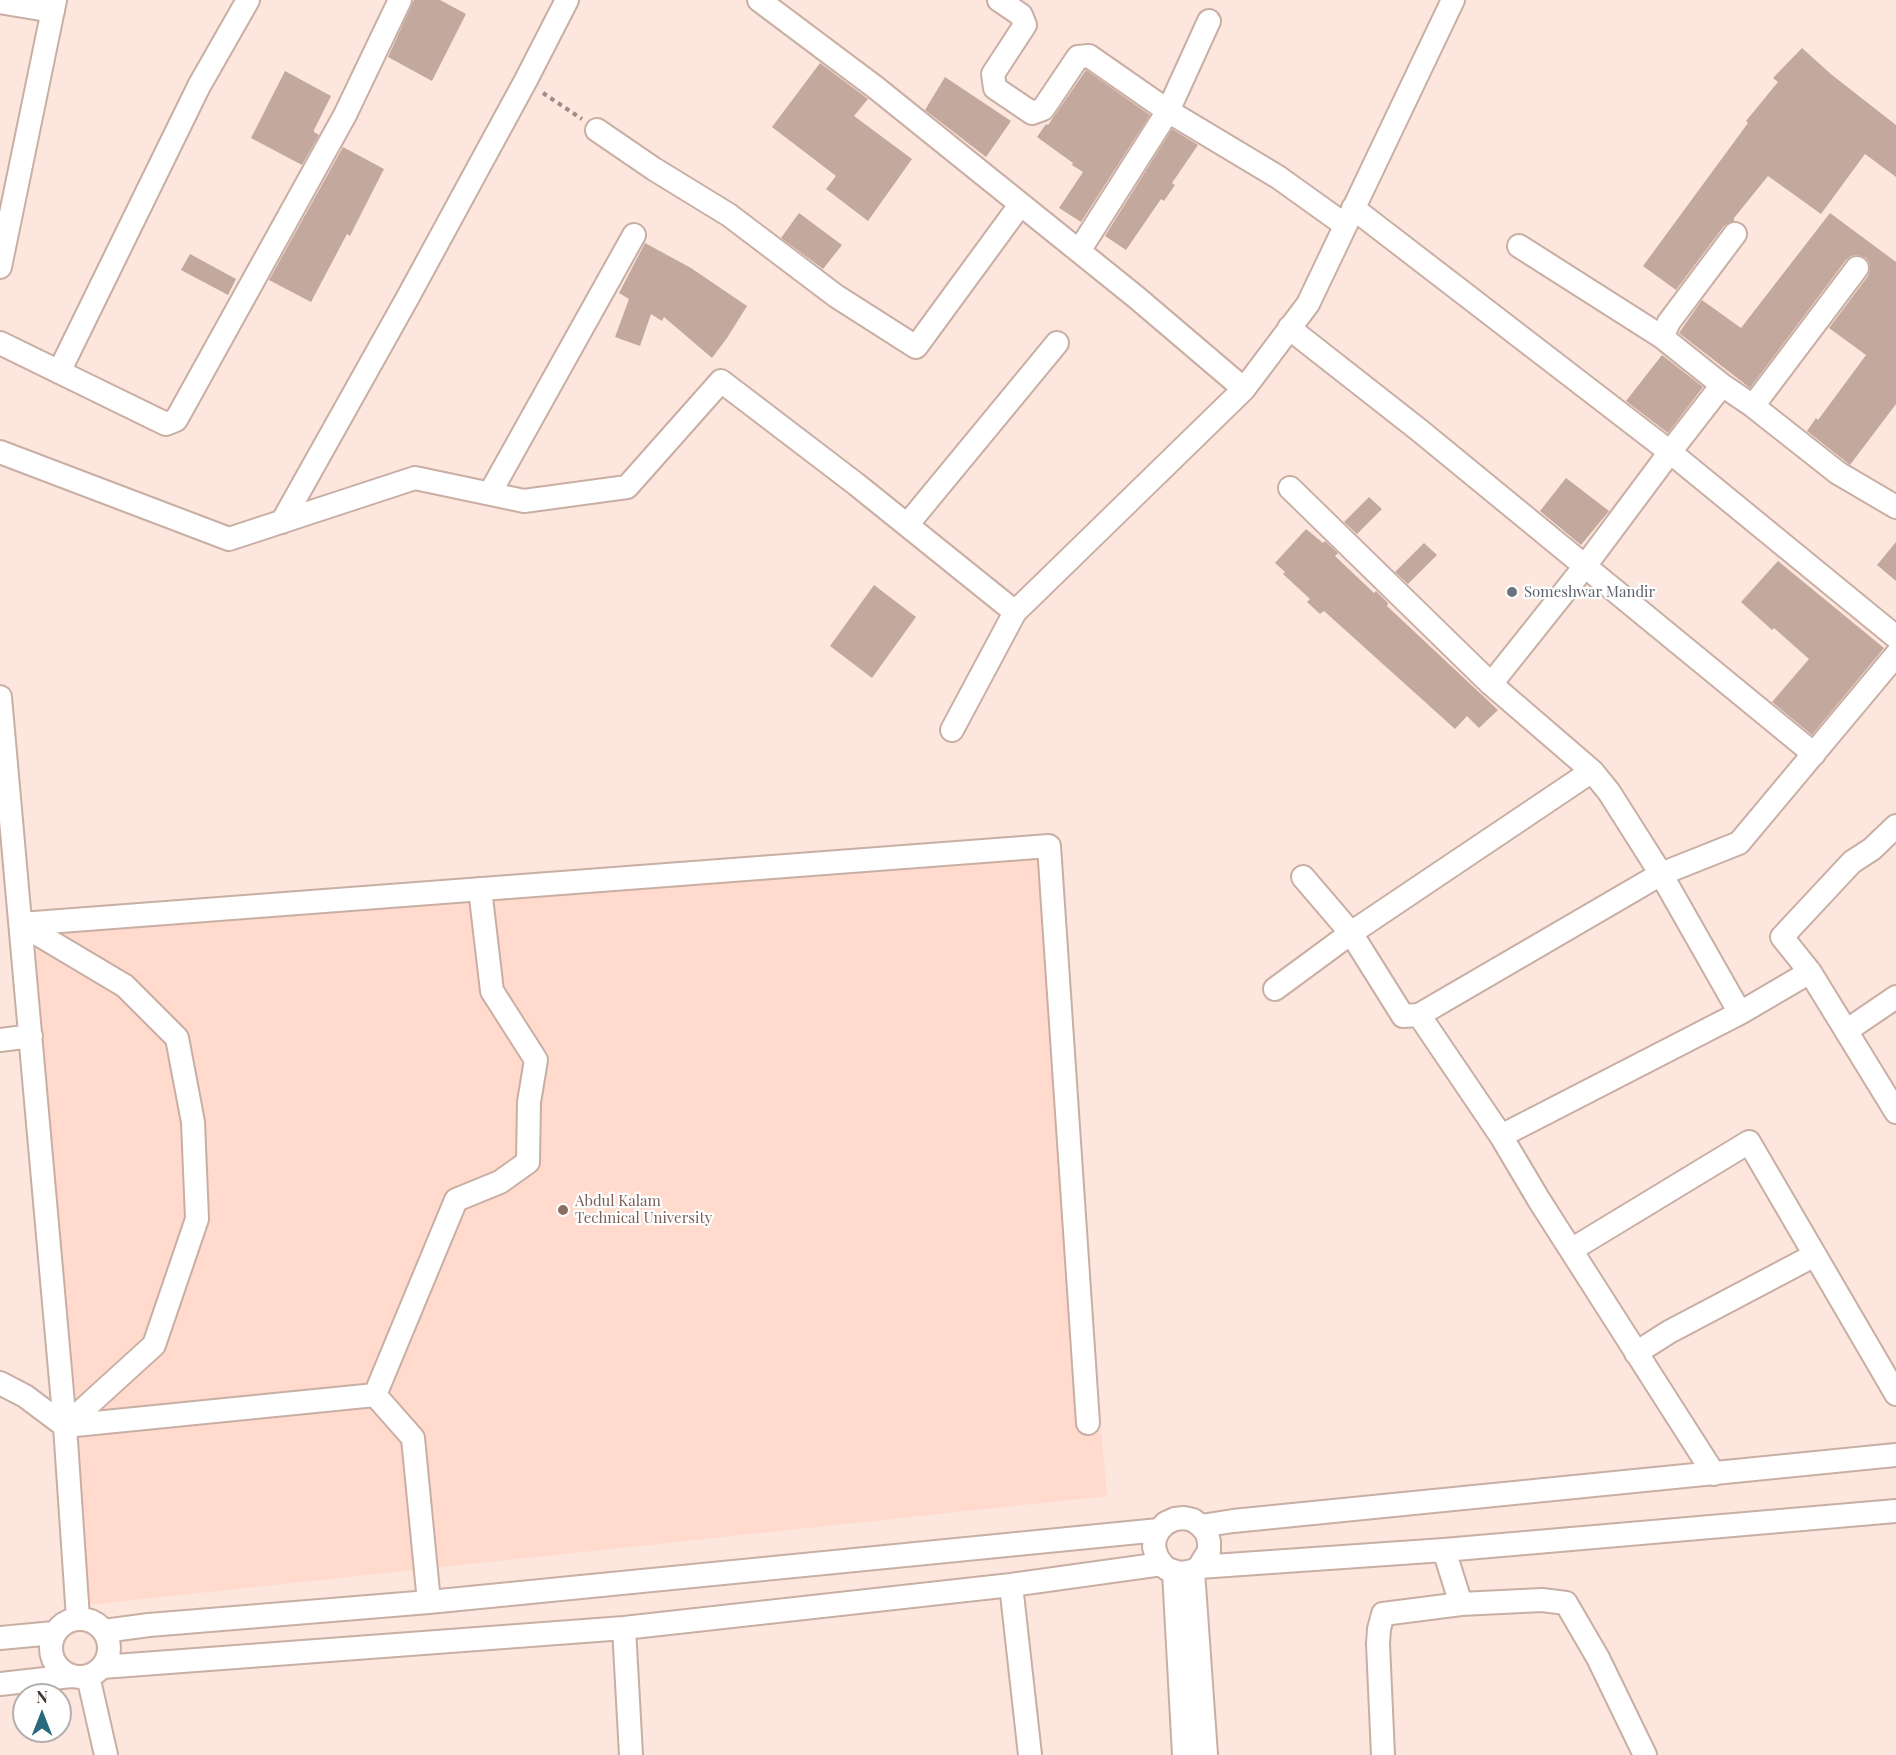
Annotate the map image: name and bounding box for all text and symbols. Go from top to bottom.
place label: Someshwar Mandir [1524,583,1655,601]
marker: Someshwar Mandir [1505,585,1519,599]
place label: Abdul Kalam Technical University [575,1192,712,1227]
marker: Abdul Kalam Technical University [556,1203,570,1217]
north arrow [12,1683,72,1743]
text: N [36,1686,48,1707]

